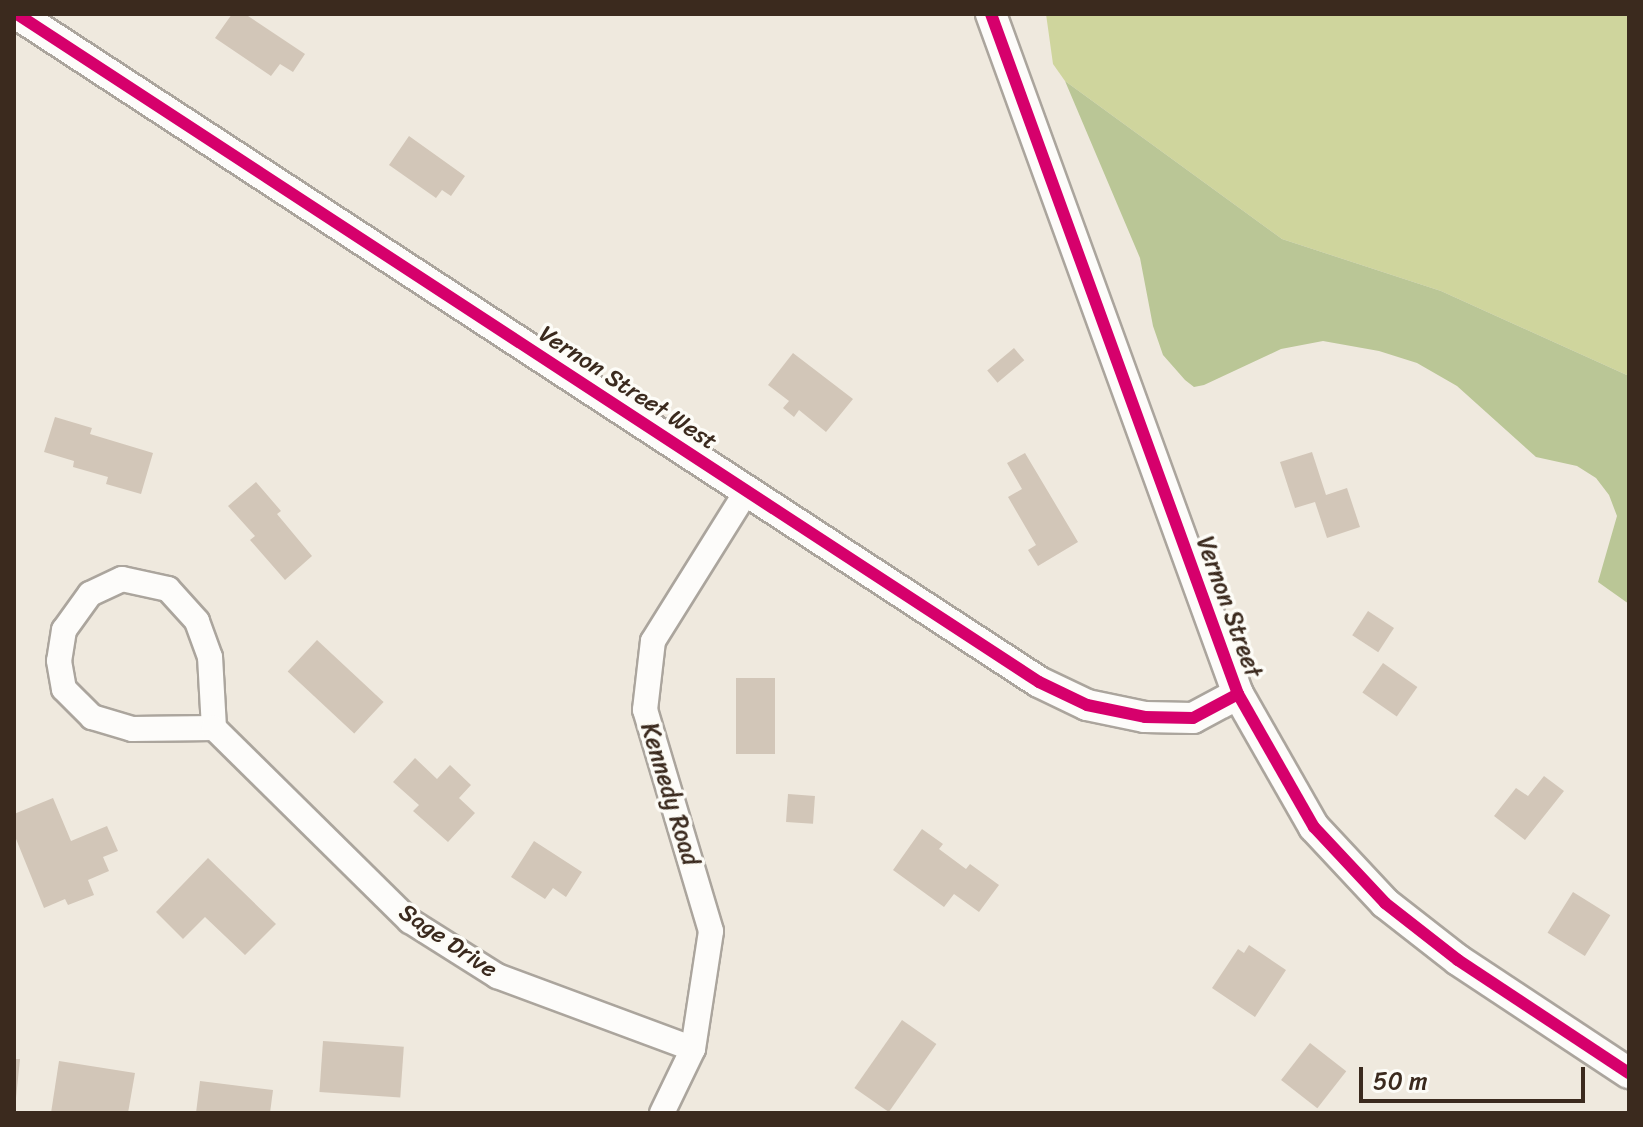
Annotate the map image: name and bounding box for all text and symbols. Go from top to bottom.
street label: Vernon Street West [533,319,723,457]
street label: Vernon Street [1190,532,1268,682]
street label: Kennedy Road [635,719,705,869]
street label: Sage Drive [393,898,503,984]
scale bar [1363,1051,1589,1101]
text: 50 m [1373,1060,1428,1102]

